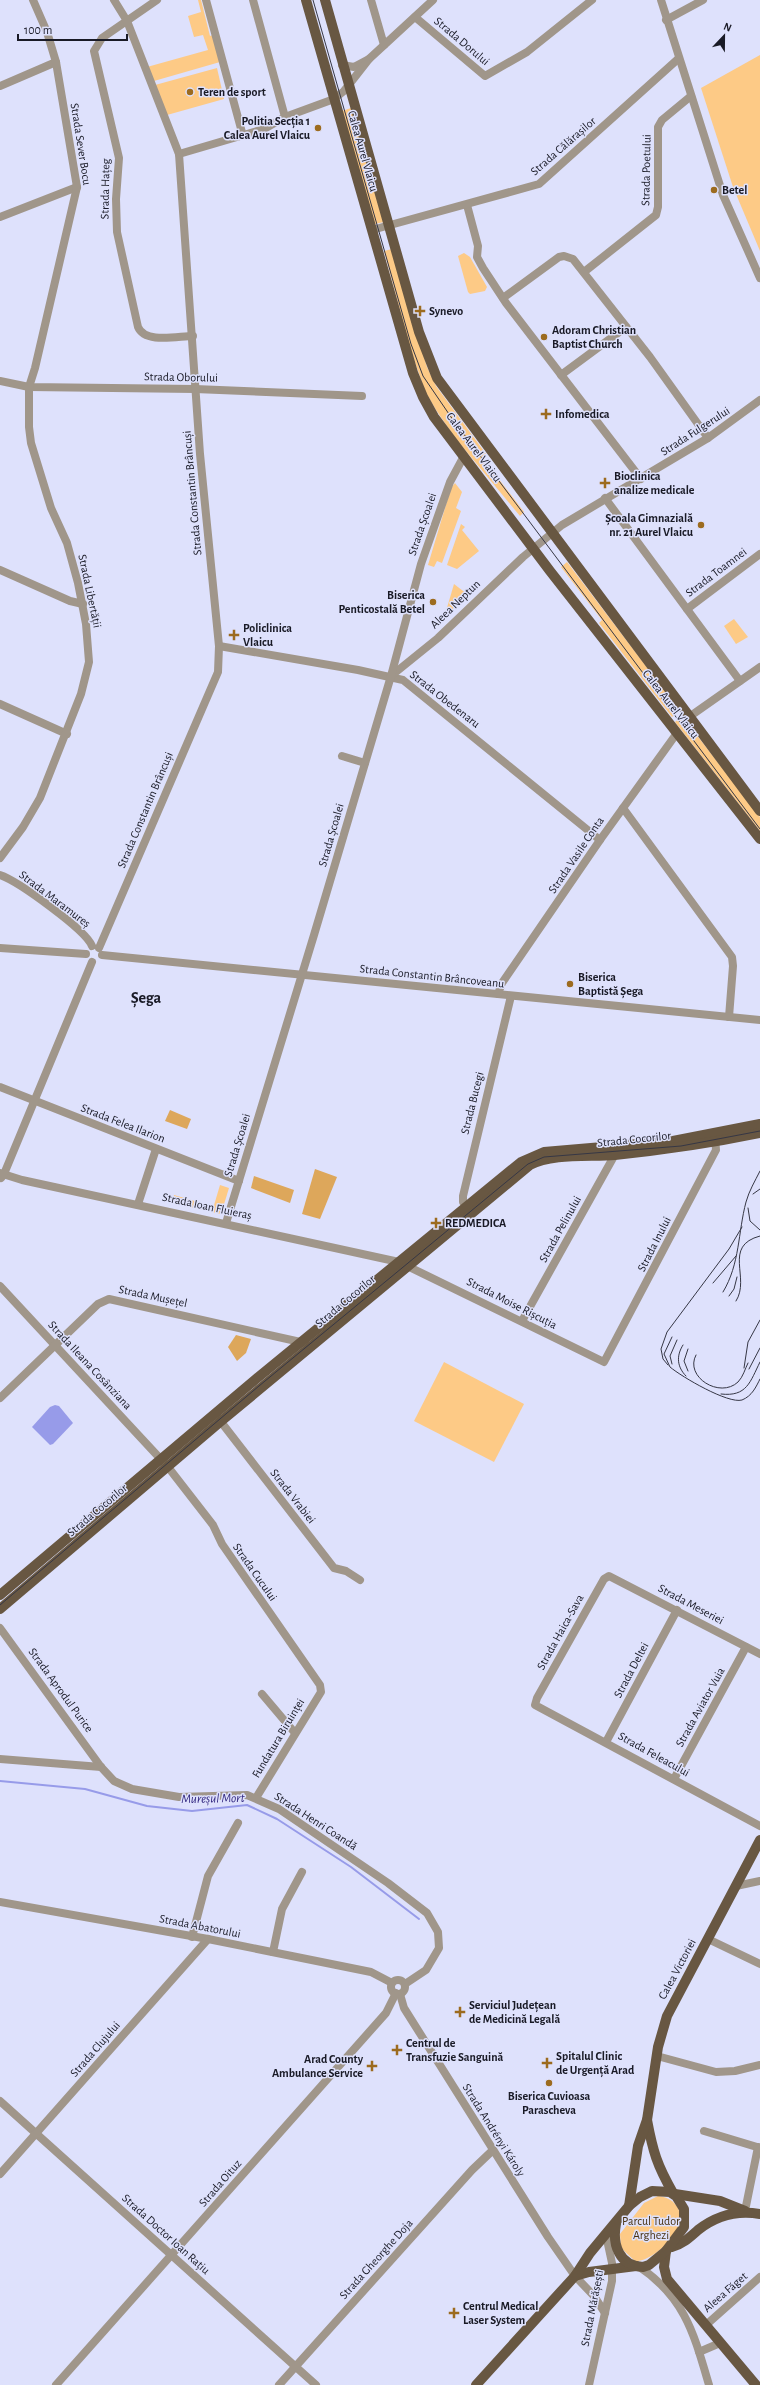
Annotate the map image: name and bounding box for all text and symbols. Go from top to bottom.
street label: Strada Dorului [432,15,492,67]
scale bar [18,16,127,42]
north arrow [704,16,744,56]
text: N [722,21,733,34]
text: 100 m [24,24,52,36]
place label: Teren de sport [198,86,266,98]
marker: Teren de sport [185,87,195,97]
street label: Strada Sever Bocu [69,102,93,186]
street label: Calea Aurel Vlaicu [346,109,380,193]
place label: Politia Secția 1 Calea Aurel Vlaicu [224,115,311,141]
street label: Strada Călărașilor [528,115,599,179]
marker: Politia Secția 1 Calea Aurel Vlaicu [313,123,323,133]
street label: Strada Poetului [639,134,653,206]
street label: Strada Hațeg [98,158,114,220]
place label: Betel [722,184,747,196]
marker: Betel [709,185,719,195]
marker: Synevo [414,305,426,317]
place label: Synevo [429,305,463,318]
place label: Adoram Christian Baptist Church [552,324,636,350]
marker: Adoram Christian Baptist Church [539,332,549,342]
street label: Strada Oborului [144,370,218,384]
street label: Strada Fulgerului [658,404,732,458]
marker: Infomedica [540,408,552,420]
place label: Infomedica [555,408,610,420]
street label: Calea Aurel Vlaicu [444,410,504,484]
street label: Strada Constantin Brâncuși [181,430,205,556]
place label: Bioclinica analize medicale [614,470,695,496]
marker: Bioclinica analize medicale [599,477,611,489]
street label: Strada Școalei [406,491,440,558]
place label: Școala Gimnazială nr. 21 Aurel Vlaicu [605,512,694,538]
marker: Școala Gimnazială nr. 21 Aurel Vlaicu [696,520,706,530]
street label: Strada Toamnei [683,545,749,599]
street label: Strada Libertății [74,553,104,629]
street label: Aleea Neptun [428,577,482,631]
place label: Biserica Penticostală Betel [339,589,425,615]
marker: Biserica Penticostală Betel [428,597,438,607]
place label: Policlinica Vlaicu [243,622,292,648]
marker: Policlinica Vlaicu [228,629,240,641]
street label: Calea Aurel Vlaicu [641,667,701,741]
street label: Strada Obedenaru [408,668,482,730]
street label: Strada Constantin Brâncuși [115,750,177,871]
street label: Strada Școalei [316,802,348,869]
street label: Strada Vasile Conta [546,814,606,895]
street label: Strada Maramureș [16,868,93,931]
street label: Strada Constantin Brâncoveanu [359,962,505,990]
place label: Biserica Baptistă Șega [578,971,644,999]
marker: Biserica Baptistă Șega [565,979,575,989]
district label: Șega [131,990,162,1008]
street label: Strada Bucegi [458,1071,486,1135]
street label: Strada Felea Ilarion [79,1101,167,1145]
street label: Strada Școalei [222,1112,254,1179]
street label: Strada Cocorilor [596,1129,672,1149]
street label: Strada Ioan Fluieraș [161,1191,253,1223]
street label: Strada Pelinului [537,1194,583,1264]
street label: Strada Inului [635,1215,673,1273]
marker: REDMEDICA [430,1217,442,1229]
place label: REDMEDICA [445,1217,507,1229]
street label: Strada Cocorilor [313,1272,377,1329]
street label: Strada Moise Rișcuția [464,1275,559,1333]
street label: Strada Mușețel [117,1283,188,1311]
street label: Strada Ileana Cosânziana [46,1318,134,1412]
street label: Strada Vrabiei [268,1466,318,1526]
street label: Strada Cocorilor [65,1481,129,1538]
street label: Strada Cucului [231,1541,279,1603]
street label: Strada Meseriei [656,1582,726,1626]
street label: Strada Haica-Sava [534,1592,586,1672]
street label: Strada Deltei [611,1640,651,1700]
street label: Strada Aprodul Purice [26,1646,96,1734]
street label: Strada Aviator Vuia [673,1665,727,1749]
street label: Fundatura Biruinței [250,1696,308,1781]
street label: Strada Feleacului [616,1729,692,1779]
street label: Strada Henri Coandă [272,1790,360,1852]
water label: Mureșul Mort [181,1792,246,1806]
street label: Strada Abatorului [158,1912,242,1940]
street label: Calea Victoriei [656,1937,698,2001]
place label: Serviciul Județean de Medicină Legală [469,1999,560,2025]
marker: Serviciul Județean de Medicină Legală [454,2006,466,2018]
street label: Strada Clujului [68,2019,123,2080]
place label: Centrul de Transfuzie Sanguină [406,2037,504,2063]
marker: Centrul de Transfuzie Sanguină [391,2044,403,2056]
place label: Spitalul Clinic de Urgență Arad [556,2050,635,2078]
place label: Arad County Ambulance Service [272,2053,364,2079]
marker: Spitalul Clinic de Urgență Arad [541,2057,553,2069]
marker: Arad County Ambulance Service [366,2060,378,2072]
marker: Biserica Cuvioasa Parascheva [544,2078,554,2088]
street label: Strada Andrényi Károly [460,2082,527,2179]
place label: Biserica Cuvioasa Parascheva [508,2090,590,2116]
street label: Strada Oituz [196,2157,244,2209]
street label: Strada Doctor Ioan Rațiu [119,2192,212,2278]
park label: Parcul Tudor Arghezi [622,2215,680,2241]
street label: Strada Gheorghe Doja [337,2216,416,2302]
street label: Strada Mărășești [579,2269,607,2348]
street label: Aleea Făget [701,2270,749,2314]
place label: Centrul Medical Laser System [463,2300,538,2327]
marker: Centrul Medical Laser System [448,2307,460,2319]

